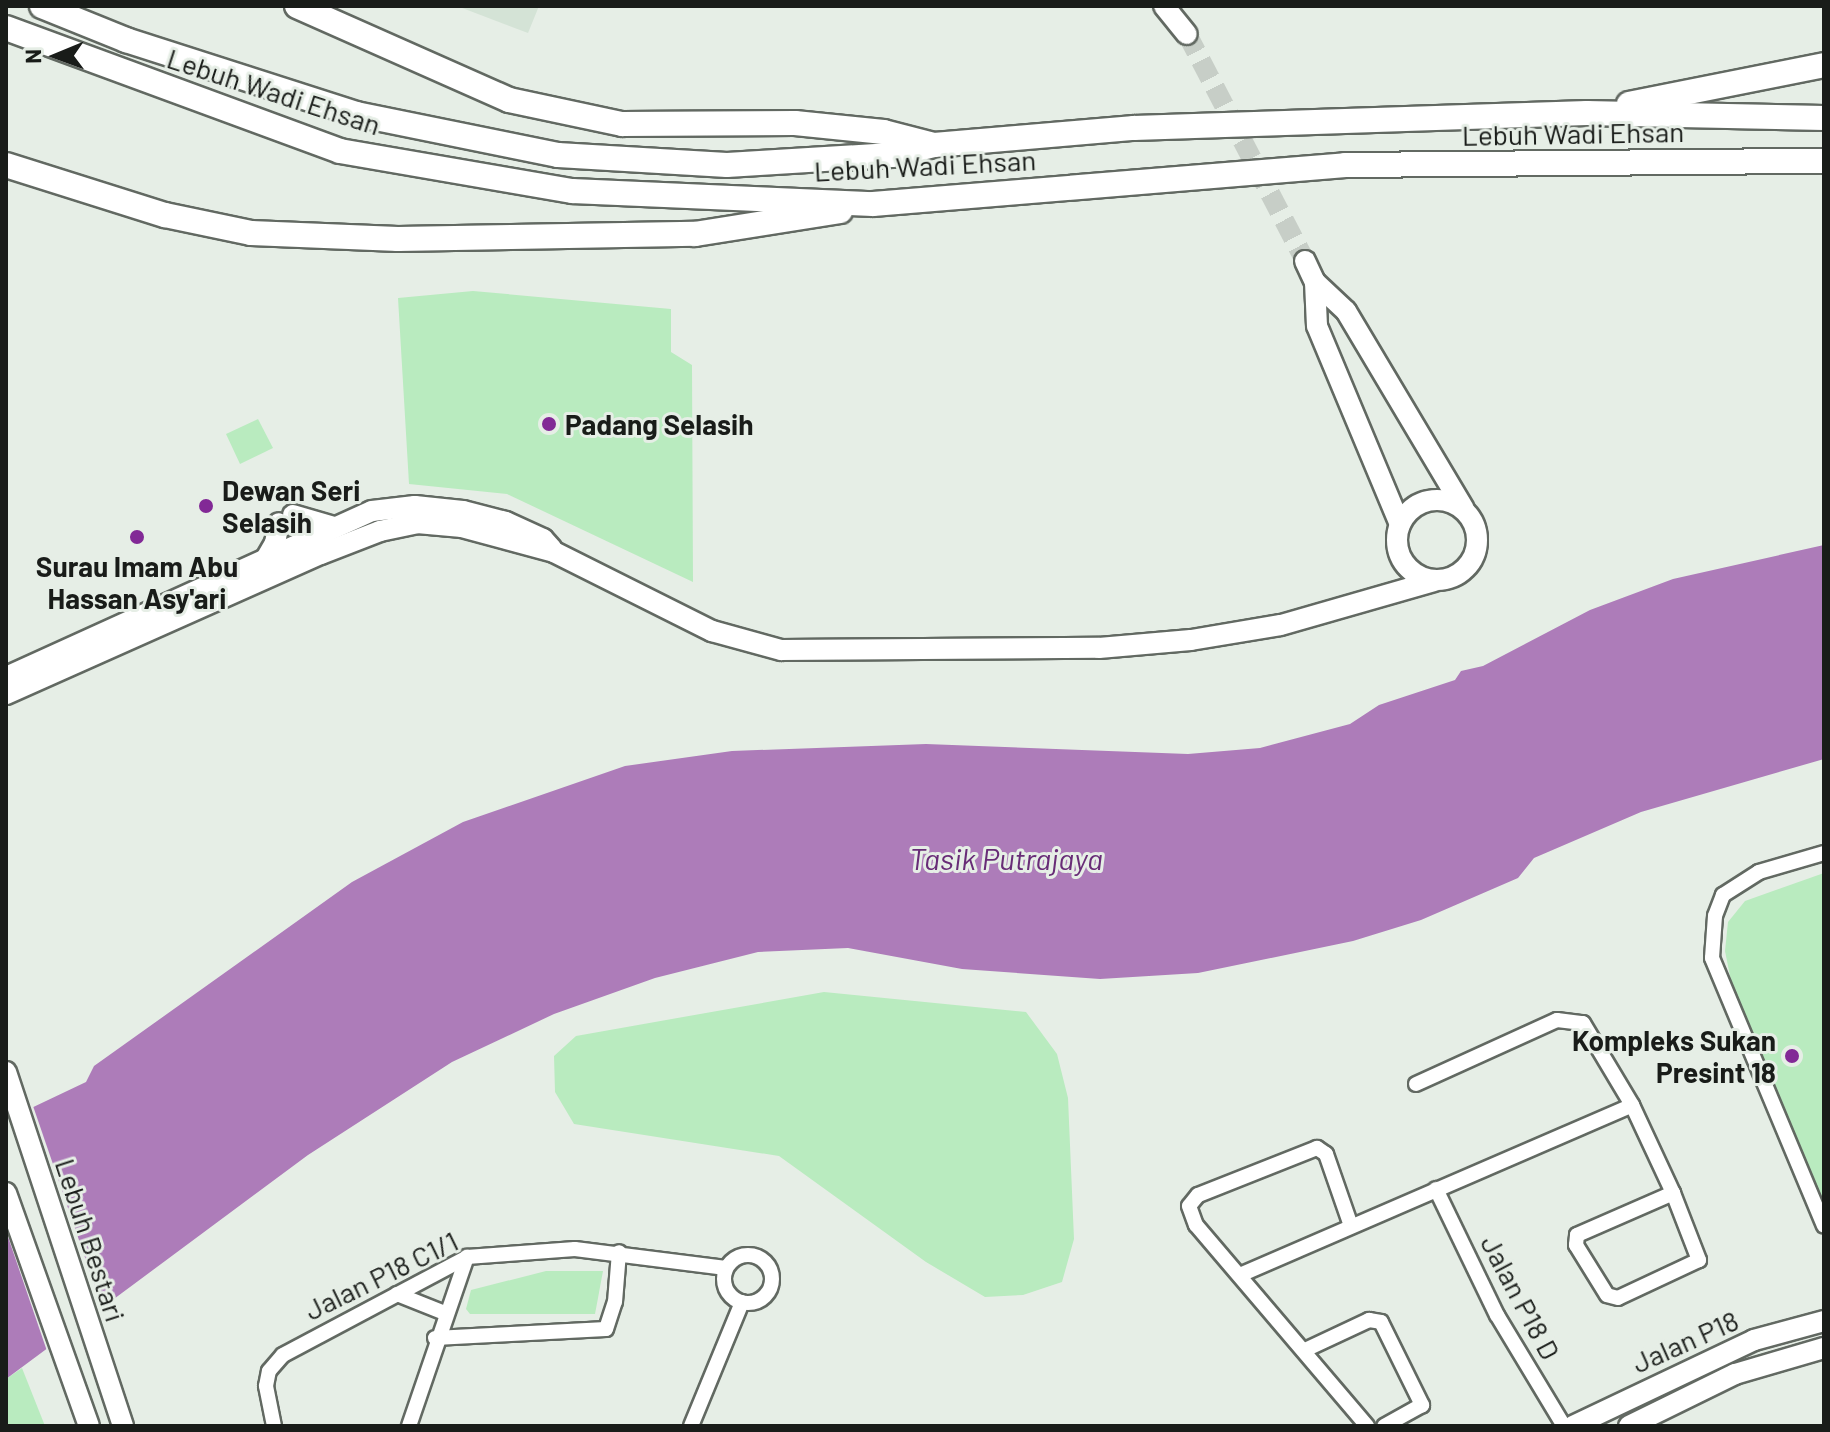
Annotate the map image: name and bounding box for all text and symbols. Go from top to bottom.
north arrow [16,16,96,96]
street label: Lebuh Wadi Ehsan [163,41,385,141]
text: N [19,49,45,64]
street label: Lebuh Wadi Ehsan [1462,114,1684,152]
street label: Lebuh Wadi Ehsan [813,142,1037,188]
place label: Padang Selasih [565,407,753,441]
marker: Padang Selasih [540,415,558,433]
place label: Dewan Seri Selasih [222,473,360,539]
marker: Dewan Seri Selasih [197,497,215,515]
marker: Surau Imam Abu Hassan Asy'ari [128,528,146,546]
place label: Surau Imam Abu Hassan Asy'ari [36,549,238,615]
water label: Tasik Putrajaya [909,840,1103,876]
place label: Kompleks Sukan Presint 18 [1572,1023,1776,1089]
marker: Kompleks Sukan Presint 18 [1783,1047,1801,1065]
street label: Lebuh Bestari [49,1154,133,1326]
street label: Jalan P18 C1/1 [299,1223,463,1327]
street label: Jalan P18 D [1474,1229,1568,1365]
street label: Jalan P18 [1627,1303,1743,1379]

